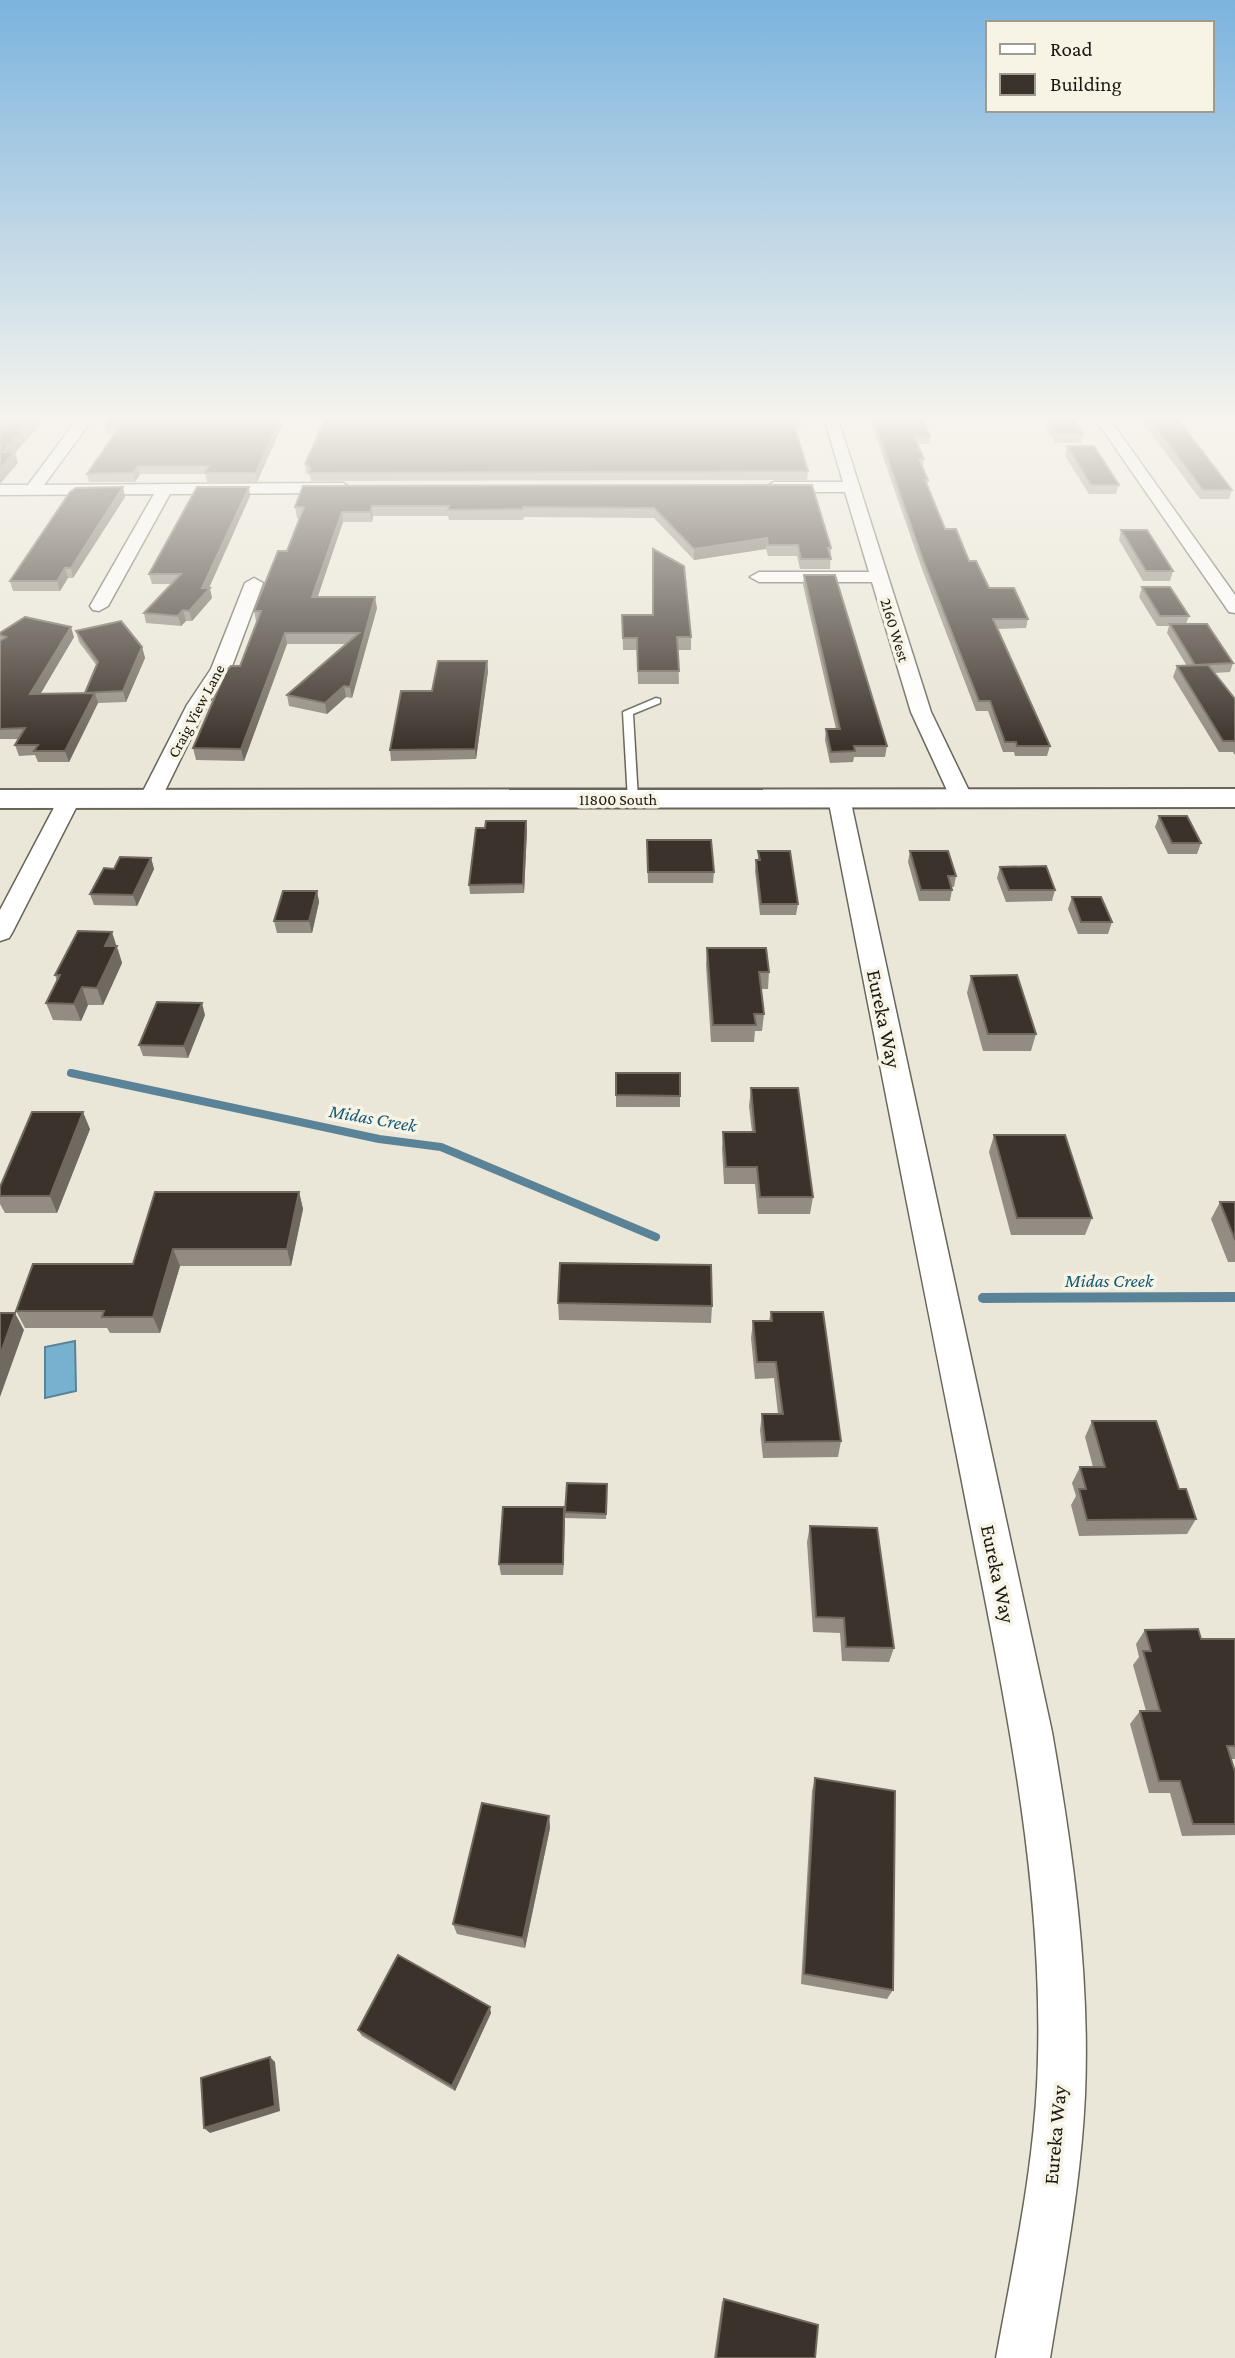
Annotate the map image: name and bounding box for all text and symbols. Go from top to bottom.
legend [986,21,1214,112]
text: Road [1050,37,1093,61]
text: Building [1050,72,1122,96]
street label: 2160 West [877,596,913,665]
street label: Craig View Lane [164,662,229,761]
street label: 11800 South [579,791,657,808]
street label: Eureka Way [862,968,906,1071]
water label: Midas Creek [327,1100,419,1136]
water label: Midas Creek [1064,1270,1154,1291]
street label: Eureka Way [976,1523,1020,1626]
street label: Eureka Way [1039,2084,1071,2186]

